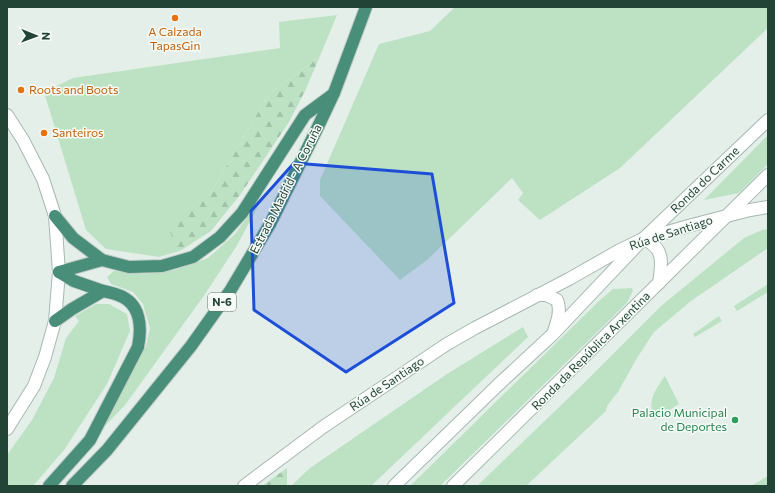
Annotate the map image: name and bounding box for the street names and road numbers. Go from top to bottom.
street label: Estrada Madrid - A Coruña [246,121,324,256]
street label: Ronda do Carme [667,143,741,215]
street label: Rúa de Santiago [627,212,714,252]
street label: Ronda da República Arxentina [528,288,652,412]
road number: N-6 [208,293,236,311]
street label: Rúa de Santiago [347,353,426,413]

